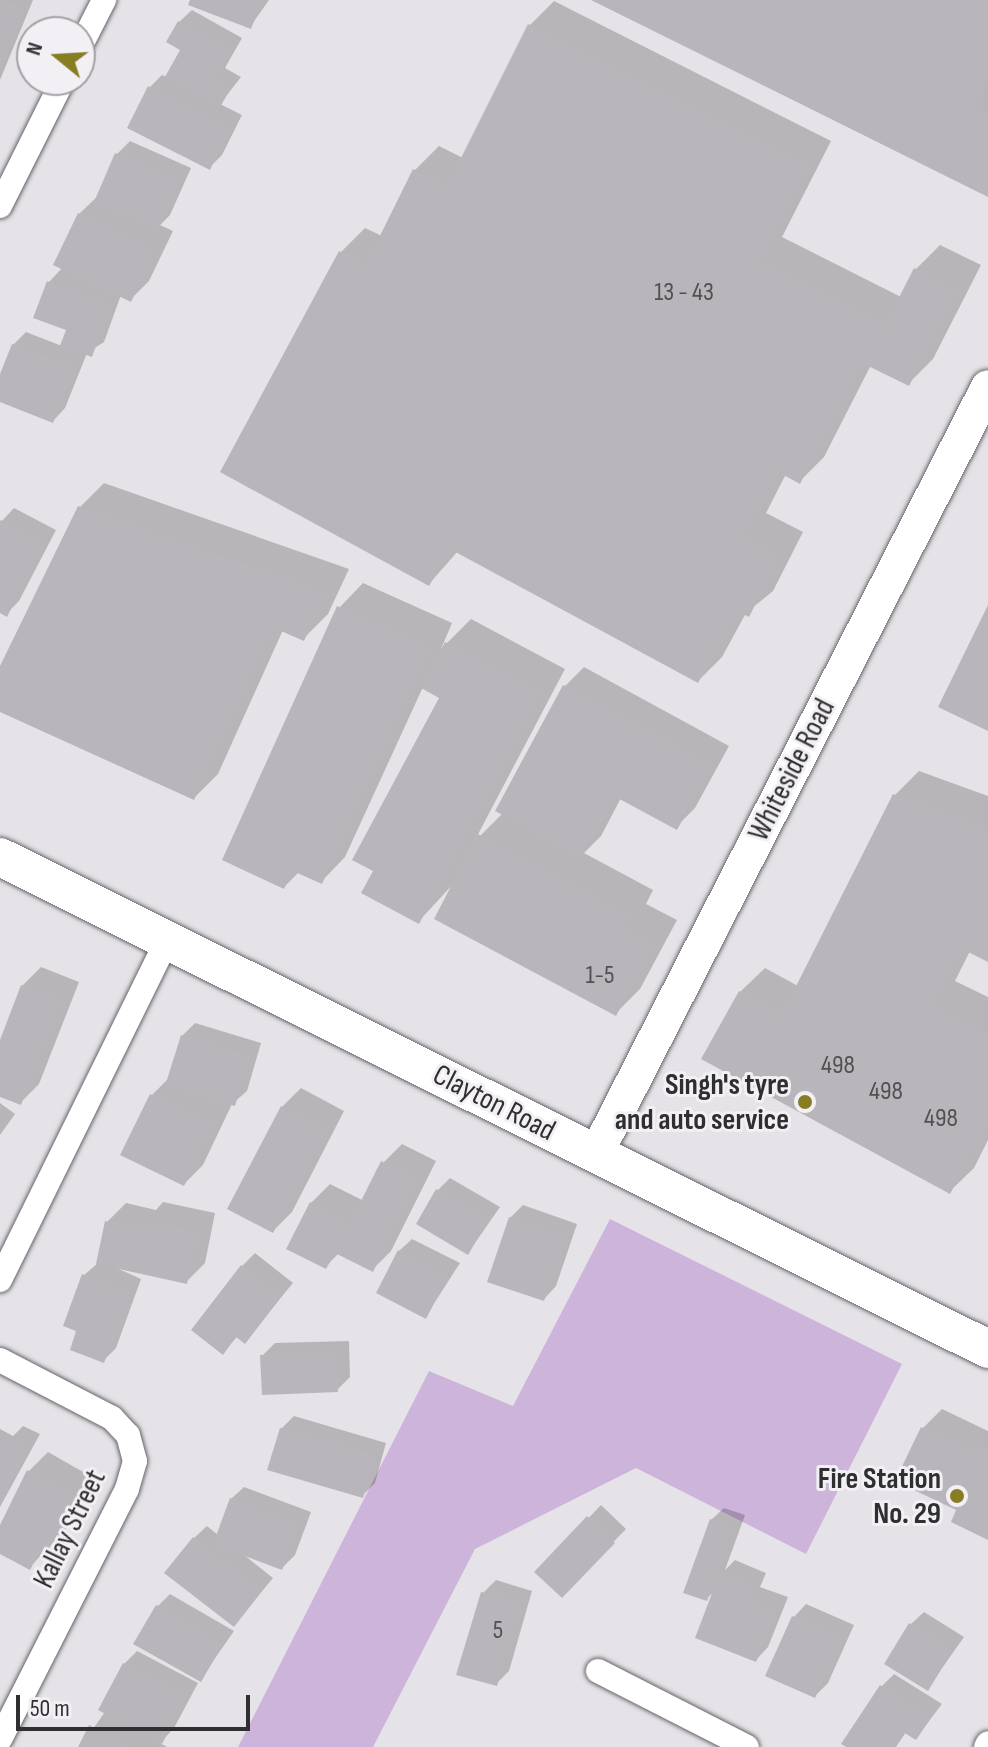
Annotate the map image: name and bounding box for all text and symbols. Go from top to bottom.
north arrow [16,16,96,96]
text: N [20,39,49,59]
house number: 13 - 43 [654,277,714,309]
street label: Whiteside Road [741,693,843,847]
house number: 1-5 [585,960,615,992]
house number: 498 [821,1050,855,1082]
street label: Clayton Road [427,1057,561,1149]
place label: Singh's tyre and auto service [615,1067,789,1138]
house number: 498 [869,1076,903,1108]
marker: Singh's tyre and auto service [796,1093,814,1111]
house number: 498 [924,1103,958,1135]
place label: Fire Station No. 29 [818,1461,941,1532]
street label: Kallay Street [26,1464,114,1594]
marker: Fire Station No. 29 [948,1487,966,1505]
house number: 5 [493,1615,503,1647]
scale bar [20,1679,254,1729]
text: 50 m [30,1694,70,1723]

